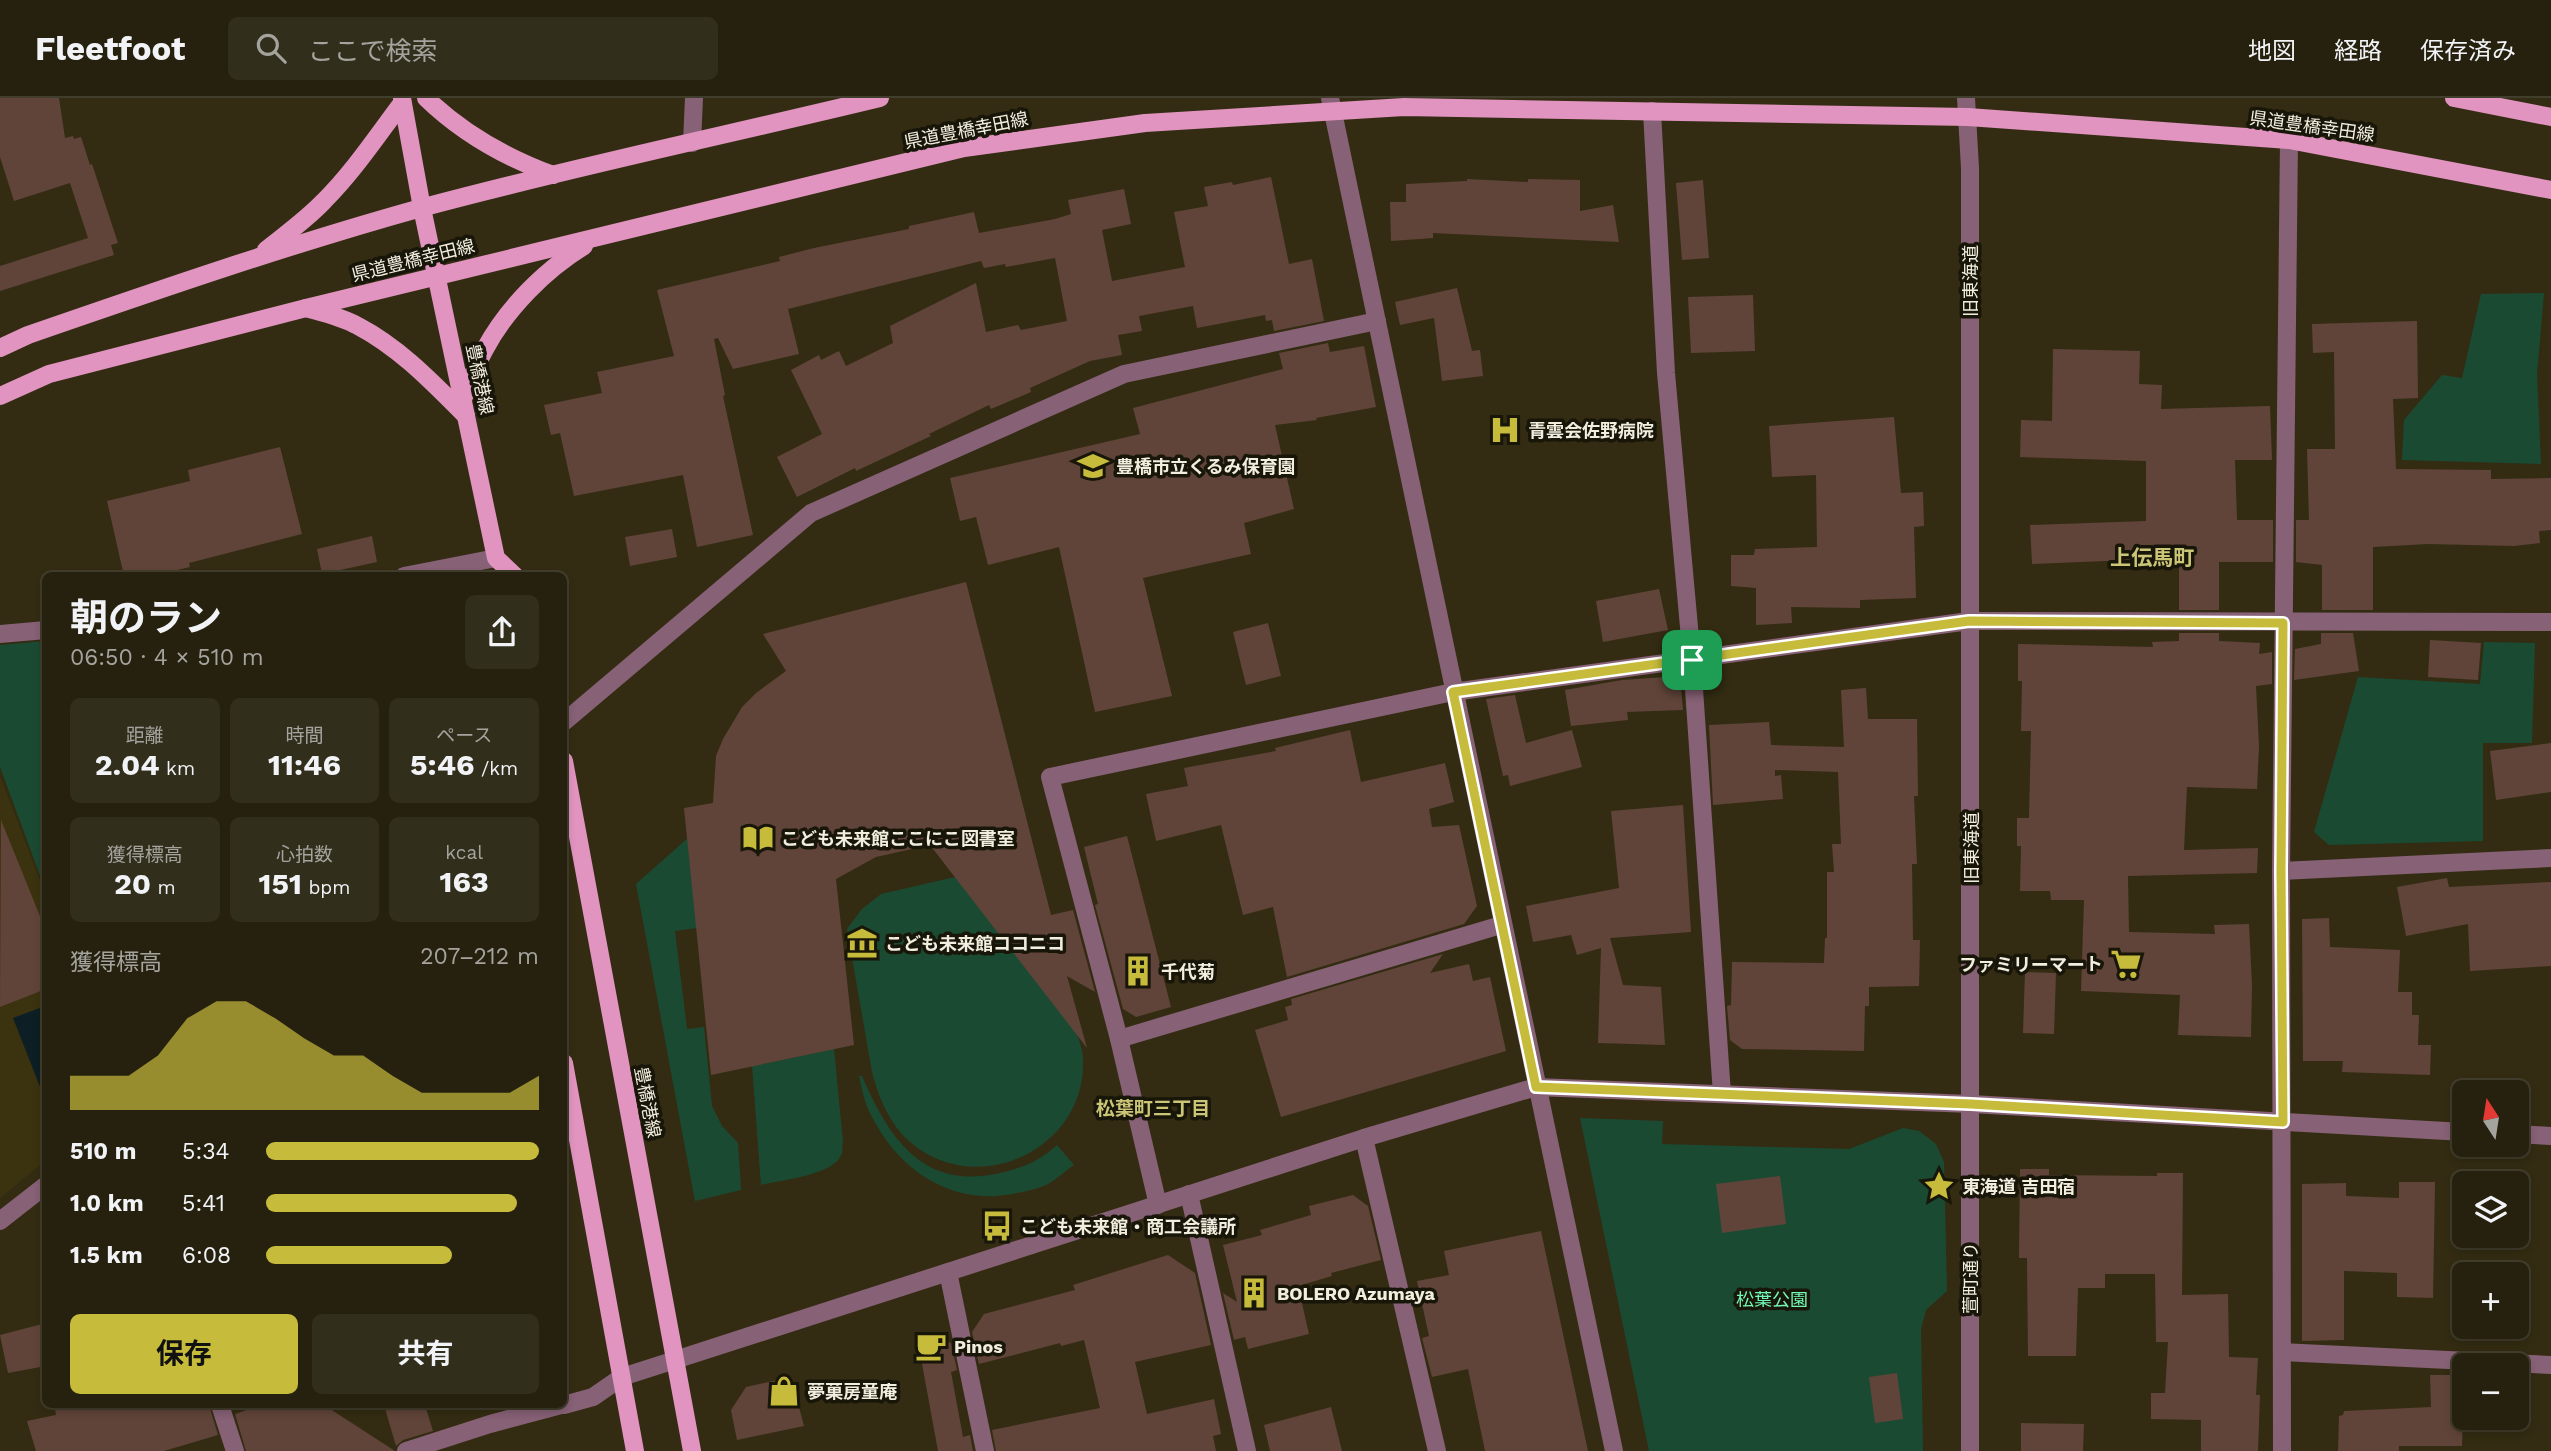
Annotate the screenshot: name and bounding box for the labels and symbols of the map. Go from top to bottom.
street label: 県道豊橋幸田線 [2248,107,2376,145]
street label: 県道豊橋幸田線 [902,108,1030,152]
street label: 県道豊橋幸田線 [349,235,477,285]
street label: 旧東海道 [1960,245,1981,317]
street label: 豊橋港線 [462,342,498,416]
hospital icon: 青雲会佐野病院 [1488,413,1522,447]
place label: 青雲会佐野病院 [1528,420,1654,441]
school or university icon: 豊橋市立くるみ保育園 [1076,449,1110,483]
place label: 豊橋市立くるみ保育園 [1116,456,1296,477]
district label: 上伝馬町 [2110,545,2194,570]
pin [1662,630,1722,690]
street label: 旧東海道 [1961,812,1982,884]
library icon: こども未来館ここにこ図書室 [741,821,775,855]
place label: こども未来館ここにこ図書室 [781,828,1015,849]
museum icon: こども未来館ココニコ [845,926,879,960]
place label: こども未来館ココニコ [885,933,1065,954]
supermarket icon: ファミリーマート [2109,947,2143,981]
building icon: 千代菊 [1121,954,1155,988]
place label: ファミリーマート [1959,954,2103,975]
place label: 千代菊 [1161,961,1215,982]
street label: 豊橋港線 [631,1065,665,1139]
north arrow [2452,1080,2529,1157]
district label: 松葉町三丁目 [1096,1097,1210,1120]
place icon: 東海道 吉田宿 [1922,1169,1956,1203]
place label: 東海道 吉田宿 [1962,1176,2075,1197]
bus stop icon: こども未来館・商工会議所 [980,1209,1014,1243]
place label: こども未来館・商工会議所 [1020,1216,1236,1237]
street label: 萱町通り [1960,1242,1981,1314]
building icon: BOLERO Azumaya [1237,1276,1271,1310]
place label: BOLERO Azumaya [1277,1283,1435,1304]
park label: 松葉公園 [1736,1289,1808,1310]
cafe icon: Pinos [914,1329,948,1363]
place label: Pinos [954,1336,1003,1357]
shop icon: 夢菓房童庵 [767,1374,801,1408]
place label: 夢菓房童庵 [807,1381,897,1402]

